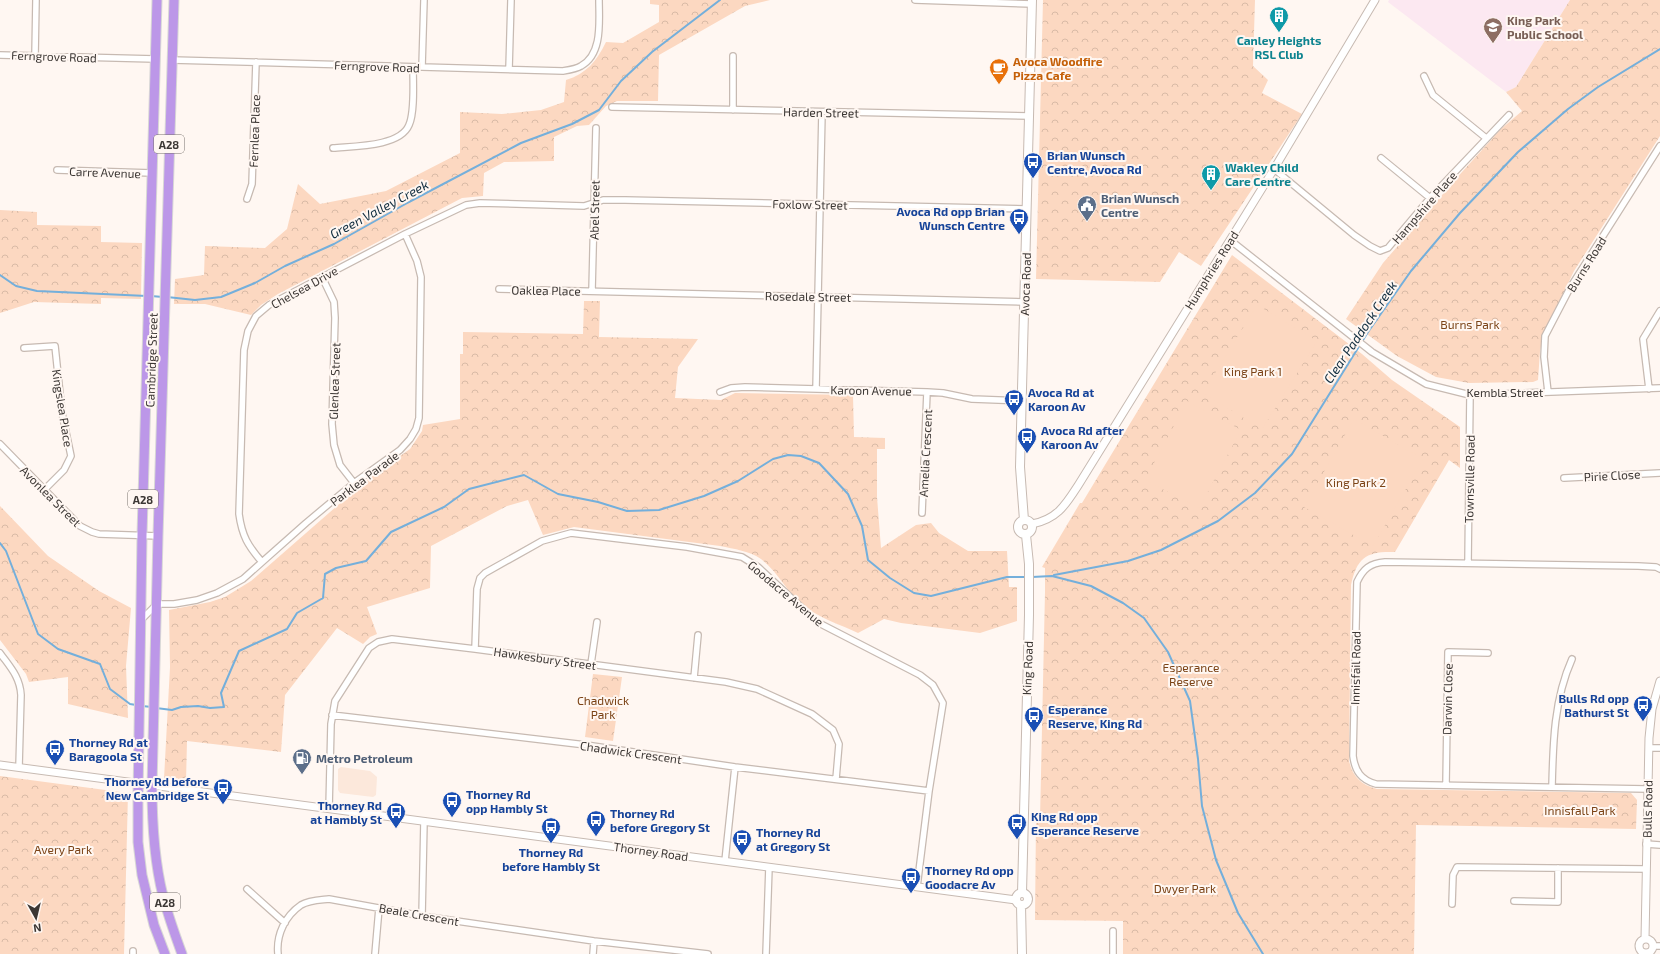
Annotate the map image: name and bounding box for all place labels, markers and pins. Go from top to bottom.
building icon: Canley Heights RSL Club [1268,5,1290,33]
place label: King Park Public School [1507,13,1583,41]
school or university icon: King Park Public School [1482,16,1504,44]
place label: Canley Heights RSL Club [1237,33,1321,61]
place label: Avoca Woodfire Pizza Cafe [1013,54,1103,82]
cafe icon: Avoca Woodfire Pizza Cafe [988,57,1010,85]
place label: Brian Wunsch Centre, Avoca Rd [1047,148,1142,176]
bus stop icon: Brian Wunsch Centre, Avoca Rd [1022,151,1044,179]
place label: Wakley Child Care Centre [1225,160,1299,188]
building icon: Wakley Child Care Centre [1200,163,1222,191]
place label: Brian Wunsch Centre [1101,191,1179,219]
public building icon: Brian Wunsch Centre [1076,194,1098,222]
place label: Avoca Rd opp Brian Wunsch Centre [896,204,1005,232]
bus stop icon: Avoca Rd opp Brian Wunsch Centre [1008,207,1030,235]
place label: Avoca Rd at Karoon Av [1028,385,1094,413]
bus stop icon: Avoca Rd at Karoon Av [1003,388,1025,416]
place label: Avoca Rd after Karoon Av [1041,423,1124,451]
bus stop icon: Avoca Rd after Karoon Av [1016,426,1038,454]
place label: Bulls Rd opp Bathurst St [1558,691,1629,719]
bus stop icon: Bulls Rd opp Bathurst St [1632,694,1654,722]
place label: Esperance Reserve, King Rd [1048,702,1142,730]
bus stop icon: Esperance Reserve, King Rd [1023,705,1045,733]
place label: Thorney Rd at Baragoola St [69,735,148,763]
bus stop icon: Thorney Rd at Baragoola St [44,738,66,766]
fuel station icon: Metro Petroleum [291,747,313,775]
place label: Metro Petroleum [316,751,413,765]
place label: Thorney Rd before New Cambridge St [104,774,209,802]
bus stop icon: Thorney Rd before New Cambridge St [212,777,234,805]
place label: Thorney Rd opp Hambly St [466,787,548,816]
bus stop icon: Thorney Rd opp Hambly St [441,790,463,818]
place label: Thorney Rd at Hambly St [310,798,382,827]
bus stop icon: Thorney Rd at Hambly St [385,801,407,829]
place label: Thorney Rd before Gregory St [610,806,710,835]
bus stop icon: Thorney Rd before Gregory St [585,809,607,837]
place label: King Rd opp Esperance Reserve [1031,809,1139,837]
bus stop icon: King Rd opp Esperance Reserve [1006,812,1028,840]
bus stop icon: Thorney Rd before Hambly St [540,816,562,844]
place label: Thorney Rd at Gregory St [756,825,830,854]
bus stop icon: Thorney Rd at Gregory St [731,828,753,856]
place label: Thorney Rd before Hambly St [502,845,600,874]
place label: Thorney Rd opp Goodacre Av [925,863,1014,891]
bus stop icon: Thorney Rd opp Goodacre Av [900,866,922,894]

